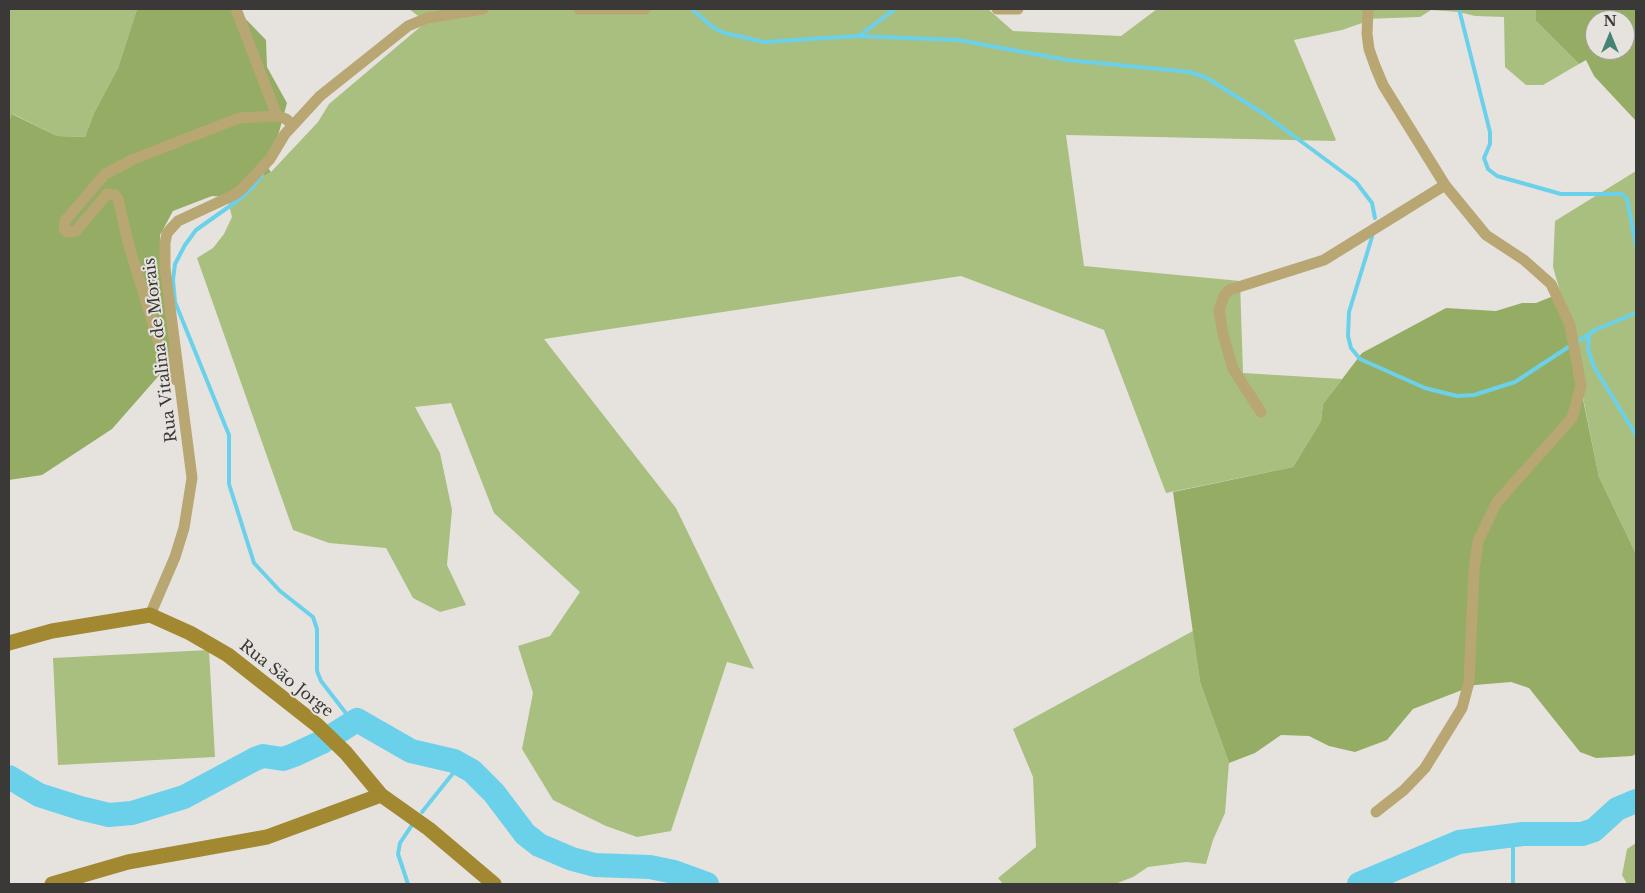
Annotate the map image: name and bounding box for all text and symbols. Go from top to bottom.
north arrow [1585,10,1635,60]
text: N [1603,12,1617,30]
street label: Rua Vitalina de Morais [140,257,182,443]
street label: Rua São Jorge [235,636,337,722]

